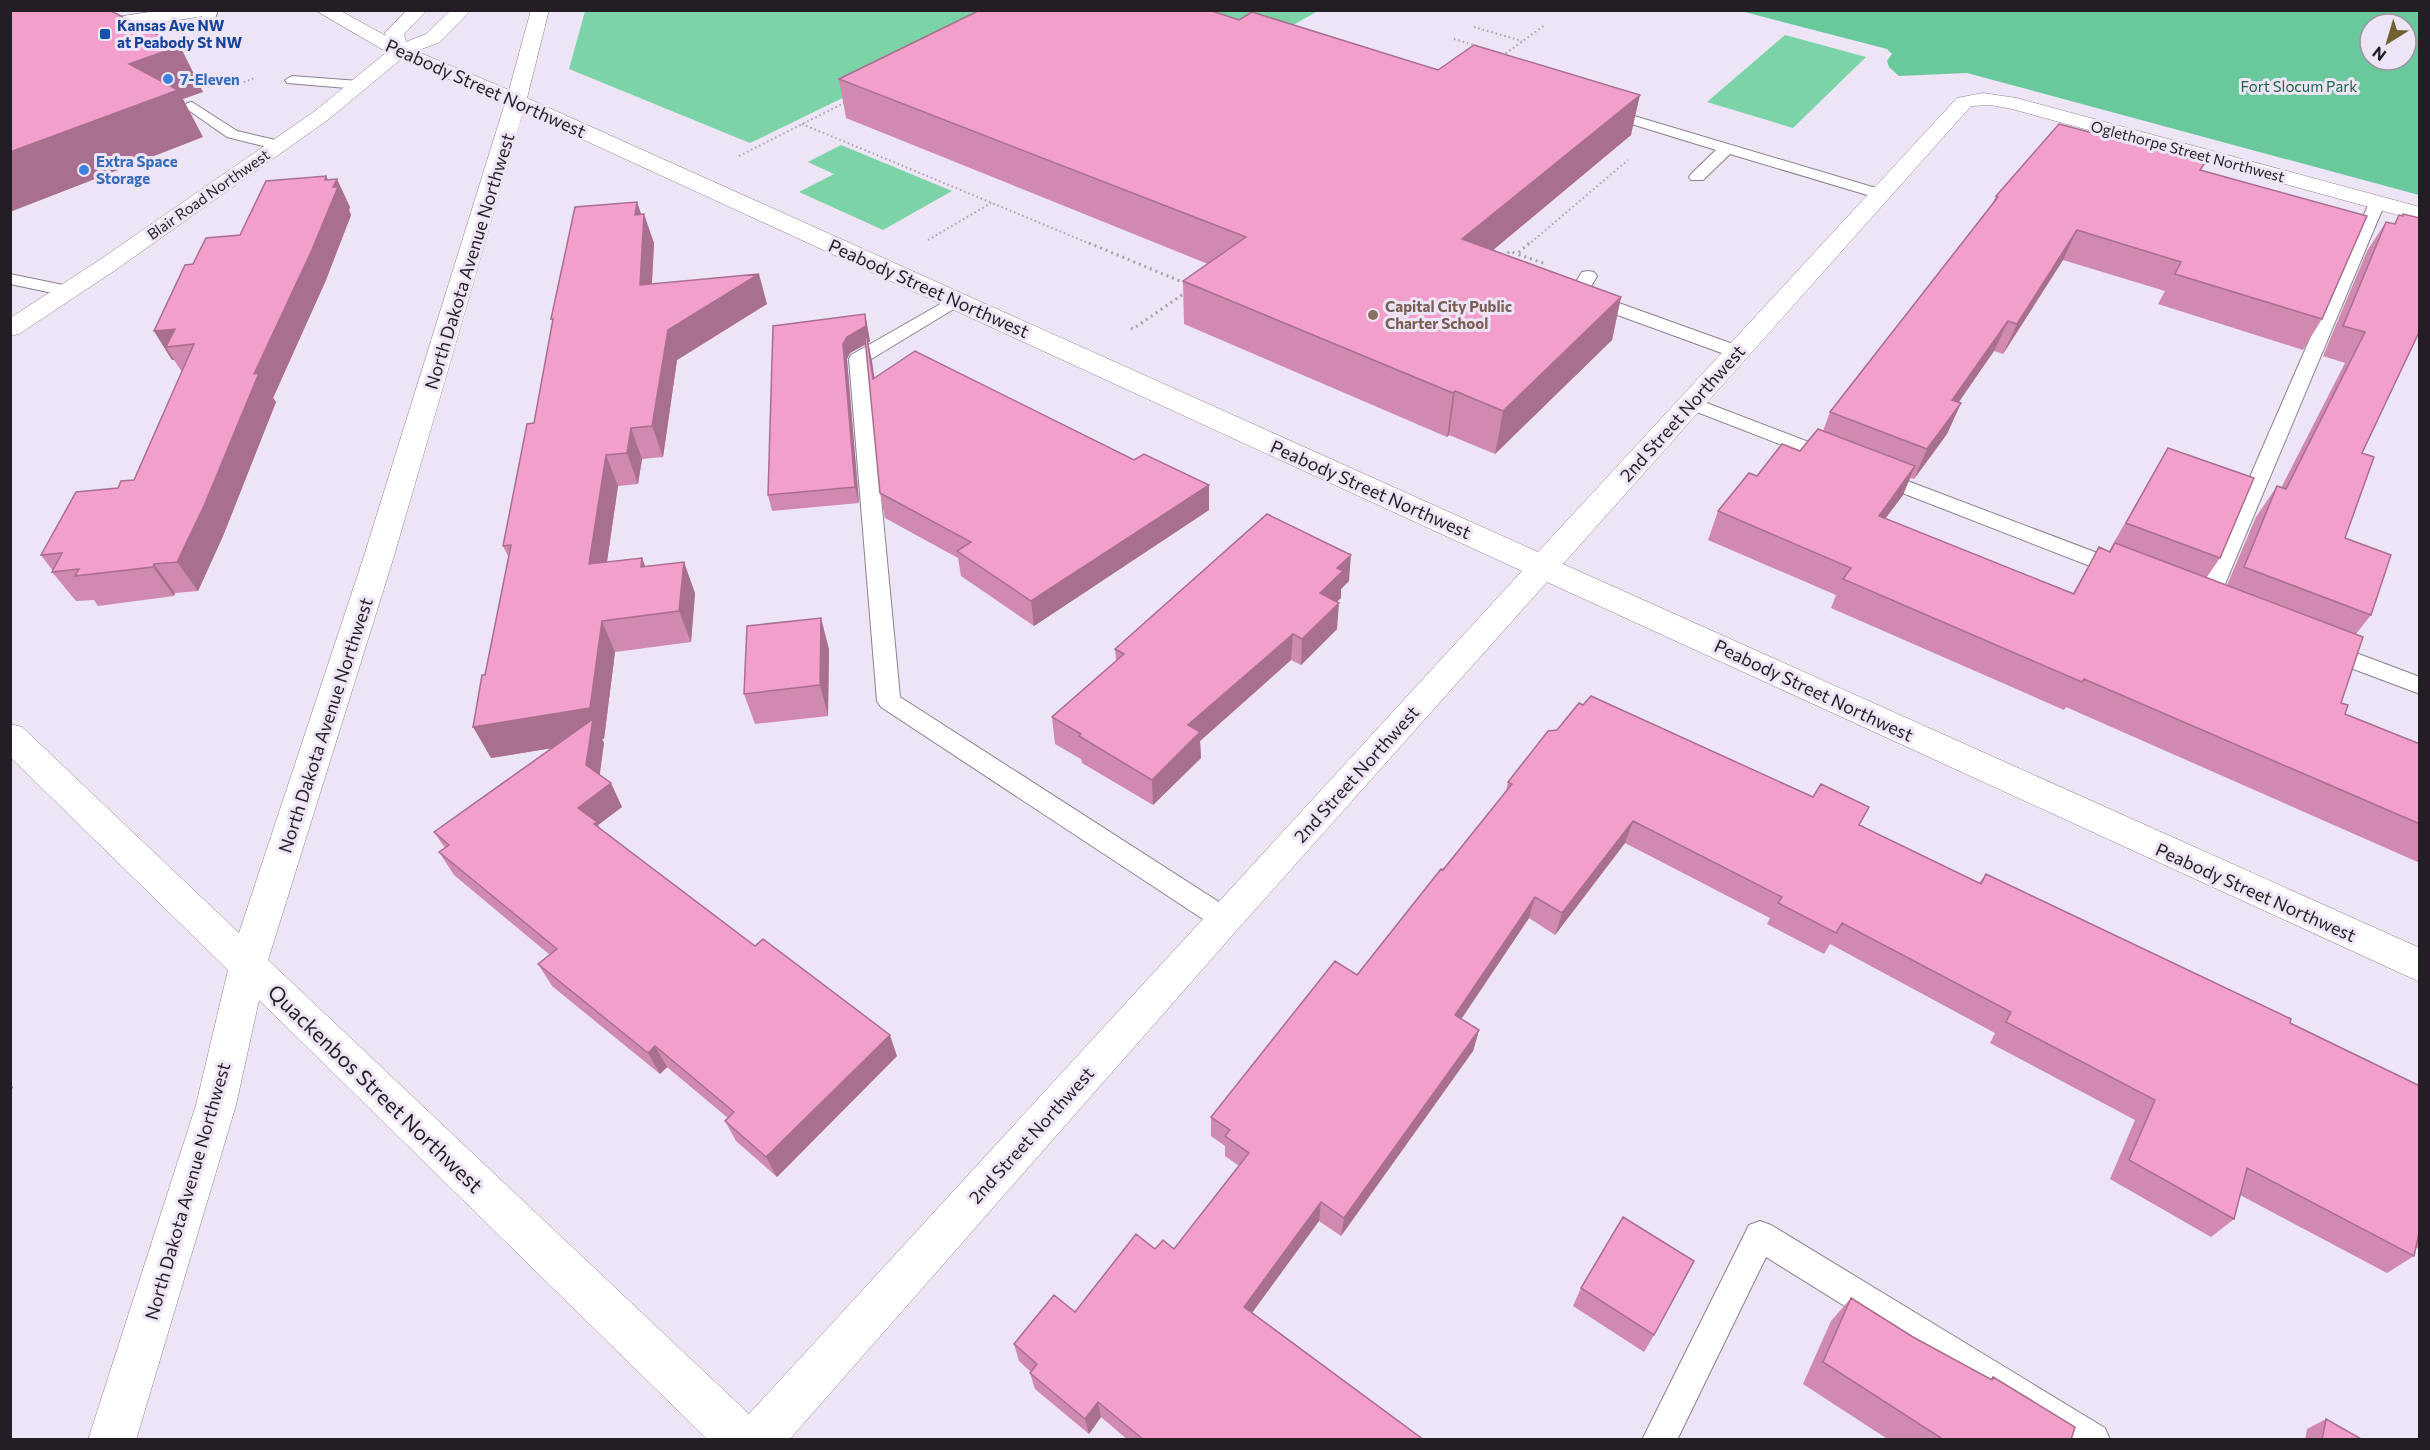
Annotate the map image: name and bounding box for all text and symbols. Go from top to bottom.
north arrow [2358,12,2418,72]
place label: Kansas Ave NW at Peabody St NW [117,16,242,51]
marker: Kansas Ave NW at Peabody St NW [98,27,112,41]
street label: Peabody Street Northwest [382,34,590,142]
text: N [2368,43,2389,66]
place label: 7-Eleven [180,70,240,88]
marker: 7-Eleven [161,72,175,86]
park label: Fort Slocum Park [2241,77,2357,95]
street label: Oglethorpe Street Northwest [2089,116,2287,186]
street label: North Dakota Avenue Northwest [419,130,519,392]
street label: Blair Road Northwest [143,145,273,243]
place label: Extra Space Storage [96,152,178,187]
marker: Extra Space Storage [77,163,91,177]
street label: Peabody Street Northwest [825,234,1033,342]
place label: Capital City Public Charter School [1385,297,1512,332]
marker: Capital City Public Charter School [1366,308,1380,322]
street label: 2nd Street Northwest [1615,340,1749,486]
street label: Peabody Street Northwest [1267,435,1475,543]
street label: North Dakota Avenue Northwest [273,595,377,855]
street label: Peabody Street Northwest [1711,634,1917,746]
street label: 2nd Street Northwest [1289,701,1423,847]
street label: Peabody Street Northwest [2152,838,2360,946]
street label: Quackenbos Street Northwest [263,979,489,1197]
street label: North Dakota Avenue Northwest [140,1060,234,1322]
street label: 2nd Street Northwest [964,1062,1098,1208]

